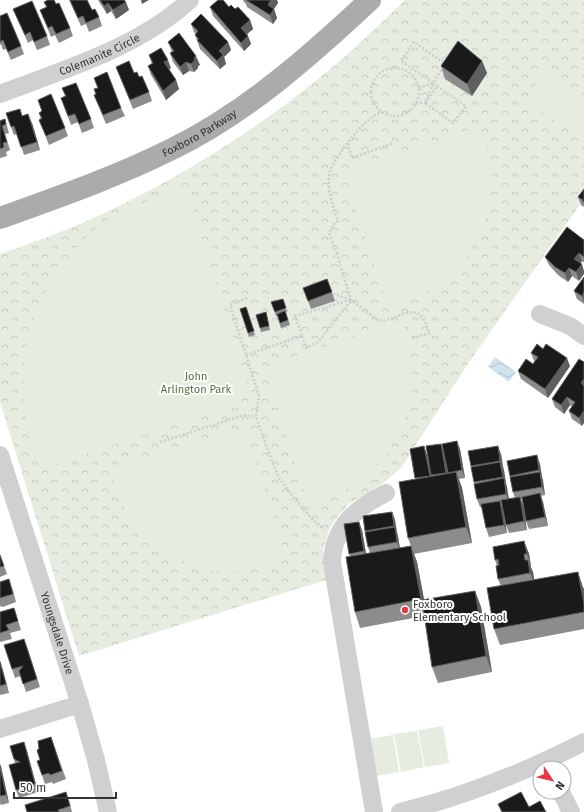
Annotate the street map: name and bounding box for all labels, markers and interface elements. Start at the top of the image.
street label: Colemanite Circle [57,31,142,78]
street label: Foxboro Parkway [160,107,240,160]
park label: John Arlington Park [161,370,232,396]
street label: Youngsdale Drive [37,590,76,676]
place label: Foxboro Elementary School [413,598,506,624]
marker: Foxboro Elementary School [400,605,410,615]
north arrow [532,760,572,800]
scale bar [14,774,116,800]
text: N [552,779,567,792]
text: 50 m [20,781,46,795]

